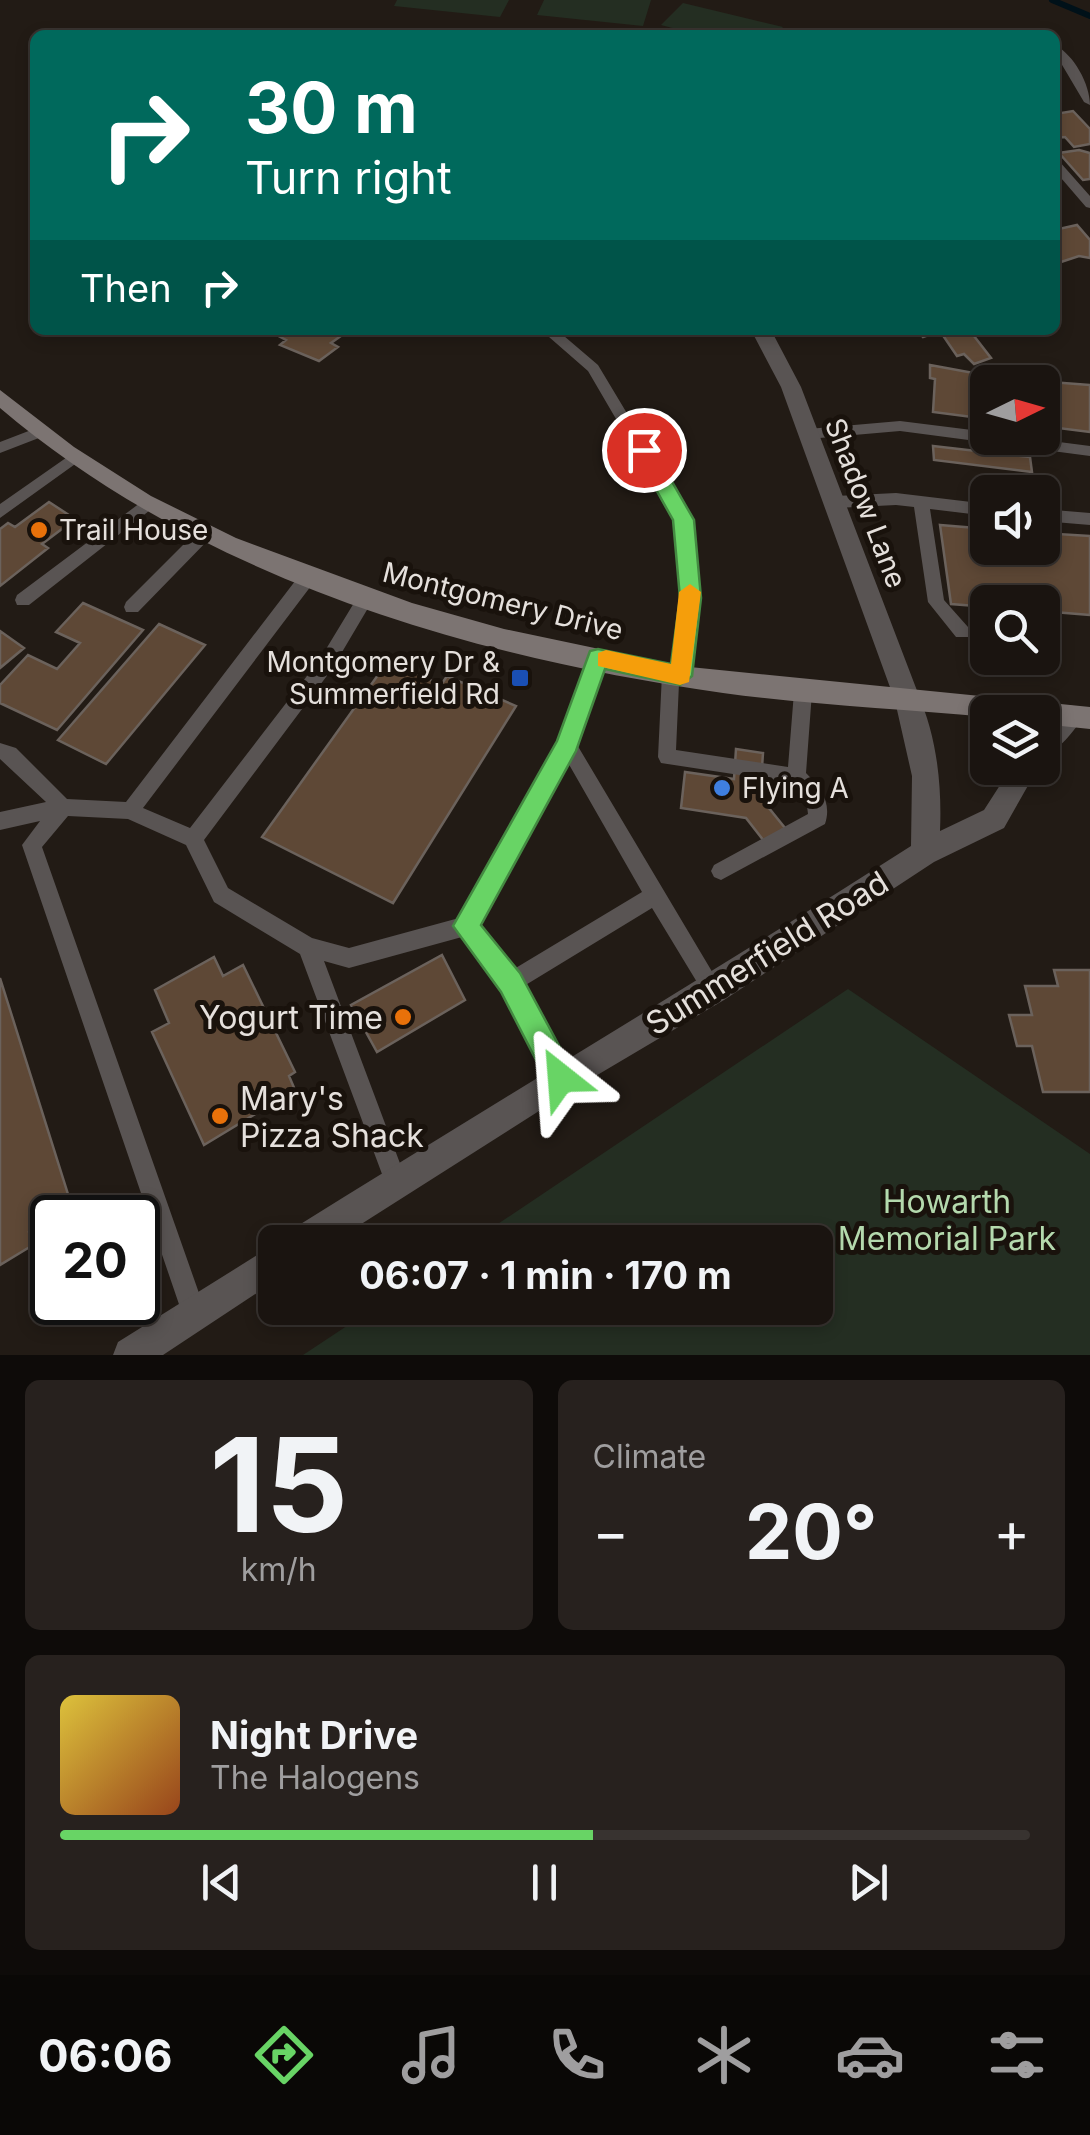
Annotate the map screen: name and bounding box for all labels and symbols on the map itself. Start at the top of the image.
north arrow [970,365,1060,455]
pin [602,408,687,493]
street label: Shadow Lane [818,413,914,593]
place label: Trail House [59,513,208,547]
marker: Trail House [28,519,50,541]
street label: Montgomery Drive [379,555,627,647]
place label: Montgomery Dr & Summerfield Rd [266,645,500,711]
marker: Montgomery Dr & Summerfield Rd [509,667,531,689]
place label: Flying A [742,771,849,805]
marker: Flying A [711,777,733,799]
street label: Summerfield Road [639,863,895,1043]
place label: Yogurt Time [199,998,383,1037]
marker: Yogurt Time [392,1006,414,1028]
position arrow [509,1026,613,1130]
place label: Mary's Pizza Shack [240,1079,424,1155]
marker: Mary's Pizza Shack [209,1105,231,1127]
park label: Howarth Memorial Park [838,1182,1057,1258]
speed limit sign: 20 [30,1195,160,1325]

